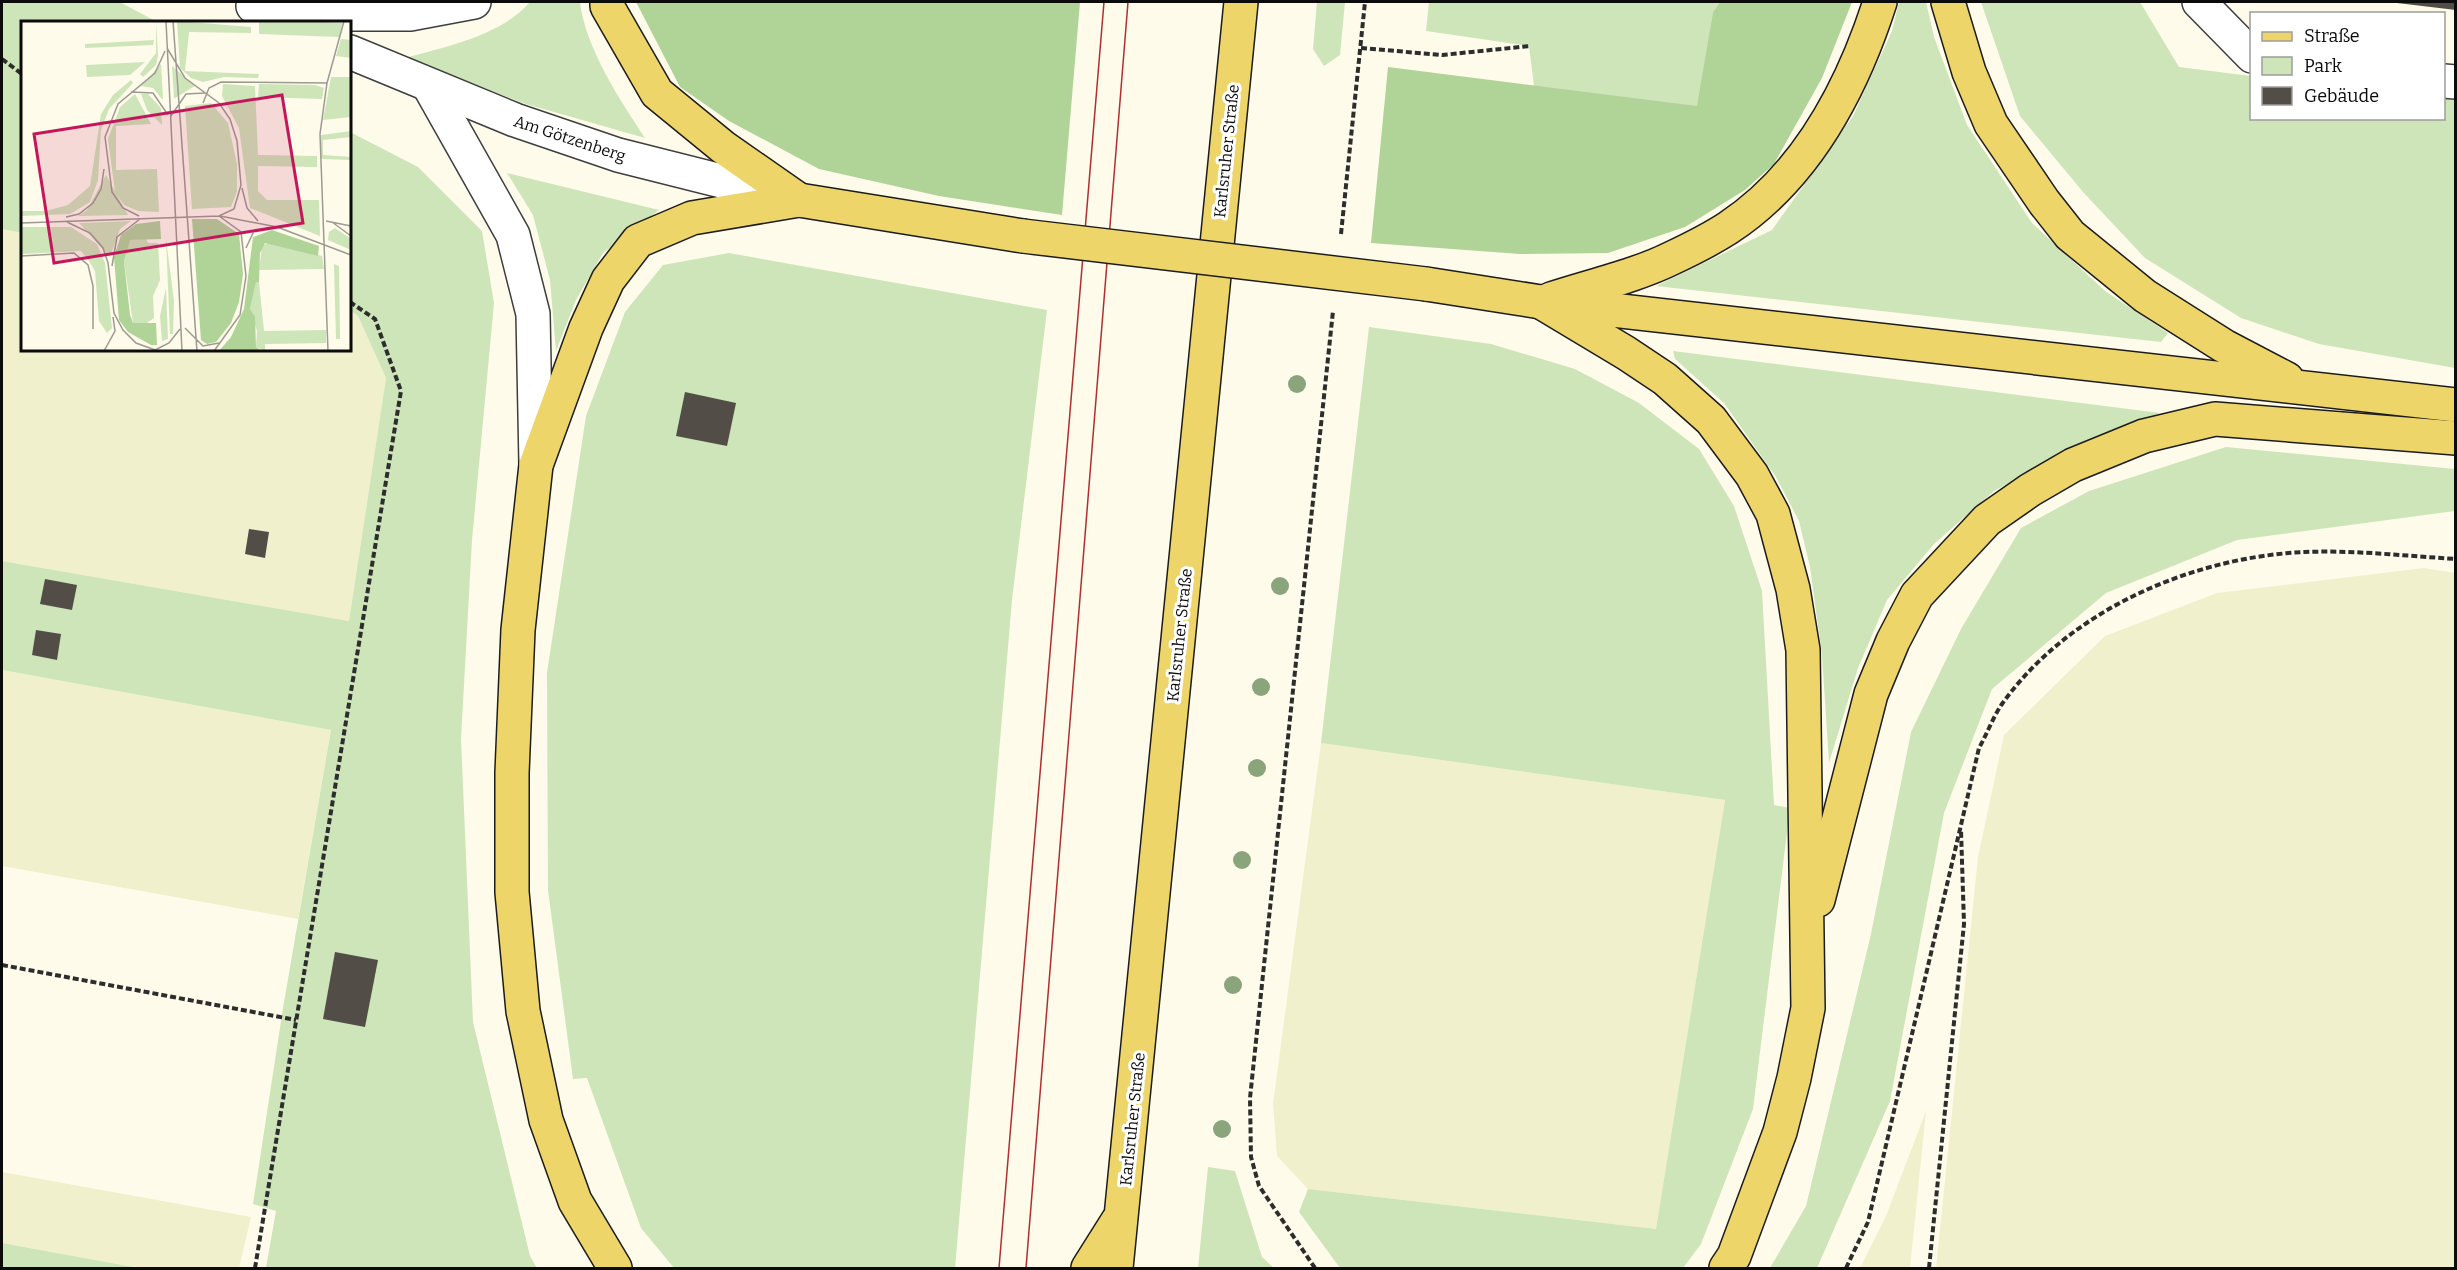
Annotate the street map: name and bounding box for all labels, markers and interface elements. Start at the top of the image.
legend [2250,12,2445,120]
inset map [21,21,351,351]
text: Straße [2304,25,2360,47]
text: Park [2304,55,2343,77]
street label: Karlsruher Straße [1210,84,1243,219]
text: Gebäude [2304,85,2379,107]
street label: Am Götzenberg [511,111,628,166]
street label: Karlsruher Straße [1163,568,1196,703]
street label: Karlsruher Straße [1116,1052,1149,1187]

